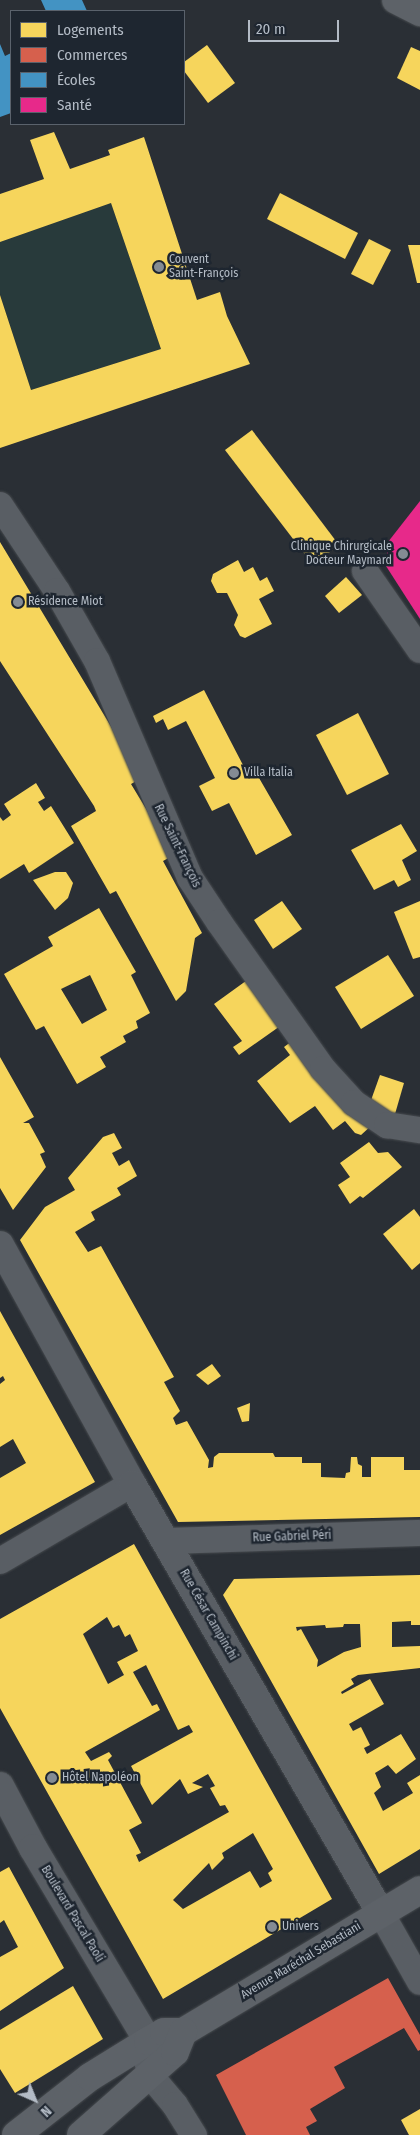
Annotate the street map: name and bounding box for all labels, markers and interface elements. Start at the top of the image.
legend [10,10,185,125]
scale bar [250,10,341,42]
text: 20 m [256,20,286,38]
text: Logements [57,21,124,39]
text: Commerces [57,46,127,64]
text: Écoles [57,71,95,89]
text: Santé [57,96,92,114]
place label: Couvent Saint-François [169,253,238,281]
marker: Couvent Saint-François [153,261,165,273]
place label: Clinique Chirurgicale Docteur Maymard [291,540,392,568]
marker: Clinique Chirurgicale Docteur Maymard [396,547,410,561]
place label: Résidence Miot [28,595,103,609]
marker: Résidence Miot [12,596,24,608]
place label: Villa Italia [244,766,293,780]
marker: Villa Italia [228,767,240,779]
street label: Rue Saint-François [151,802,203,890]
street label: Rue Gabriel Péri [252,1528,332,1546]
street label: Rue César Campinchi [176,1567,240,1663]
place label: Hôtel Napoléon [62,1771,139,1785]
marker: Hôtel Napoléon [46,1772,58,1784]
street label: Boulevard Pascal Paoli [38,1863,106,1965]
street label: Avenue Maréchal Sebastiani [238,1919,364,2003]
place label: Univers [282,1920,319,1934]
marker: Univers [266,1921,278,1933]
north arrow [10,2075,60,2125]
text: N [37,2102,55,2120]

